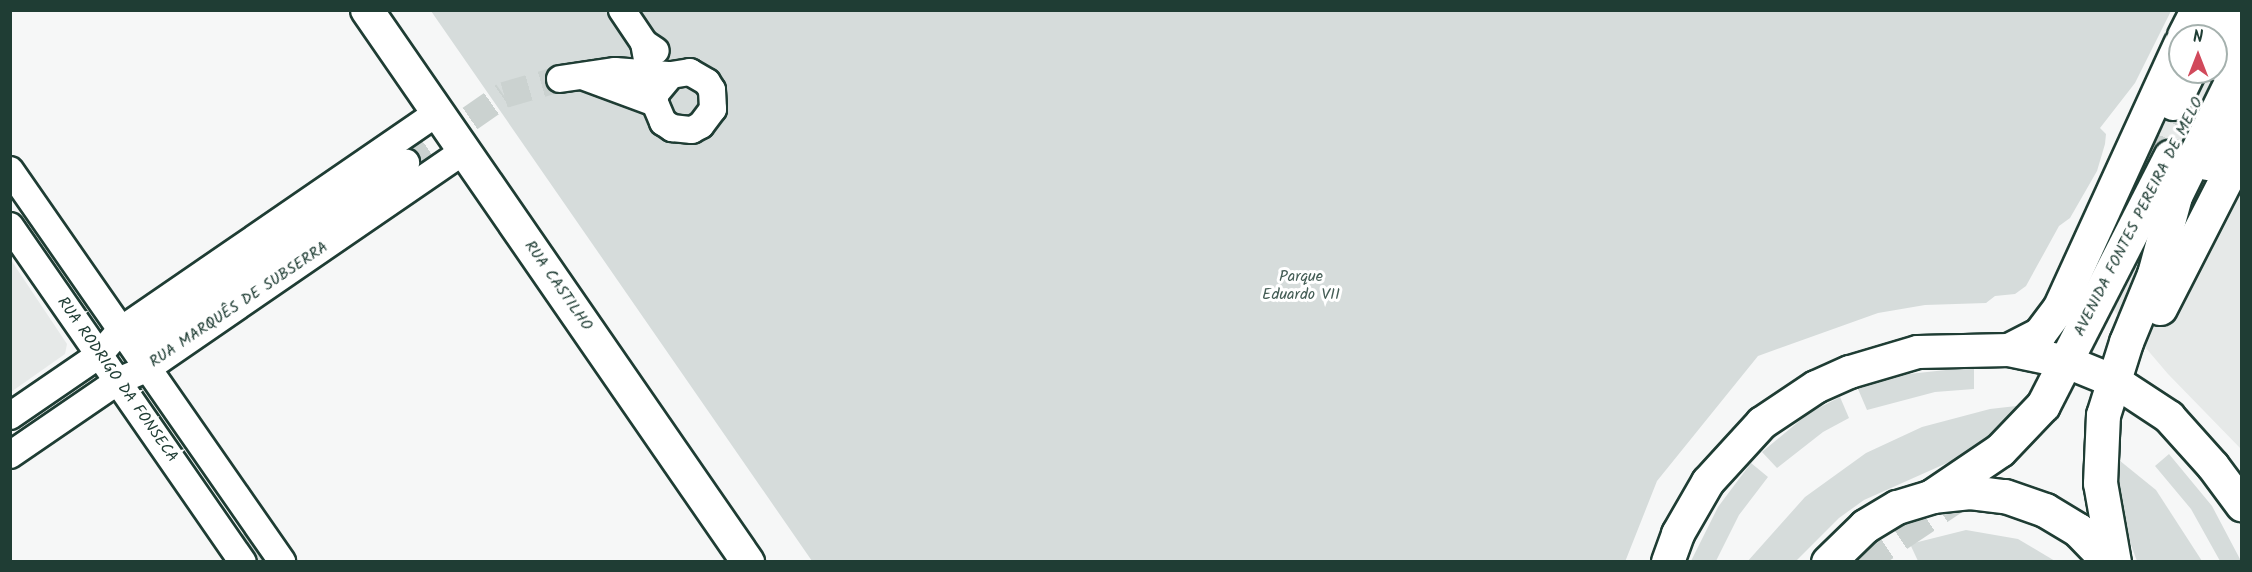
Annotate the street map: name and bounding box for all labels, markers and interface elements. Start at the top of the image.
north arrow [2168,24,2228,84]
text: N [2193,25,2203,50]
street label: AVENIDA FONTES PEREIRA DE MELO [2070,94,2208,340]
street label: RUA CASTILHO [520,237,596,335]
street label: RUA MARQUÊS DE SUBSERRA [146,238,332,372]
park label: Parque Eduardo VII [1262,267,1340,305]
street label: RUA RODRIGO DA FONSECA [53,294,181,466]

